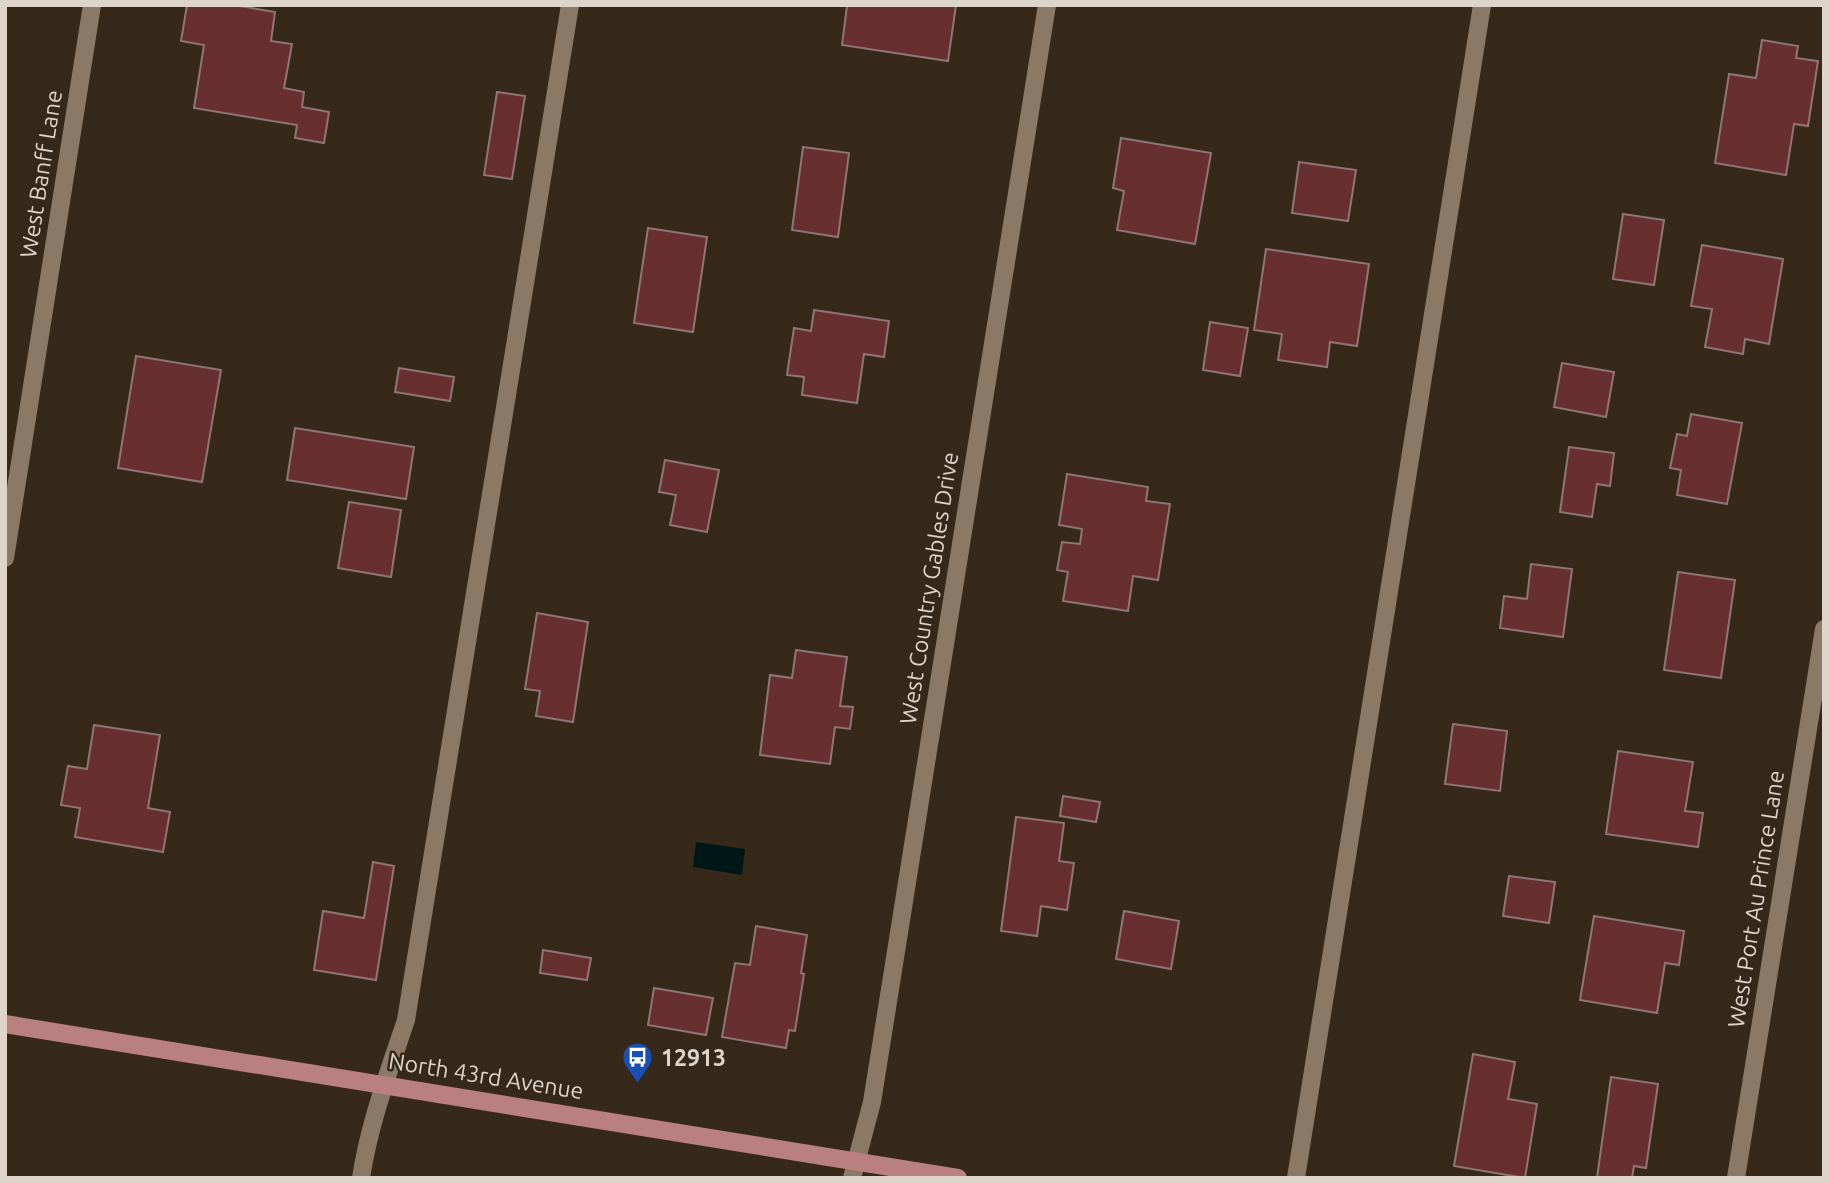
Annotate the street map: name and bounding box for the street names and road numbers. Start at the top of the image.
street label: West Banff Lane [15,88,66,260]
street label: West Country Gables Drive [895,450,962,726]
street label: West Port Au Prince Lane [1723,768,1788,1029]
street label: North 43rd Avenue [387,1048,585,1103]

